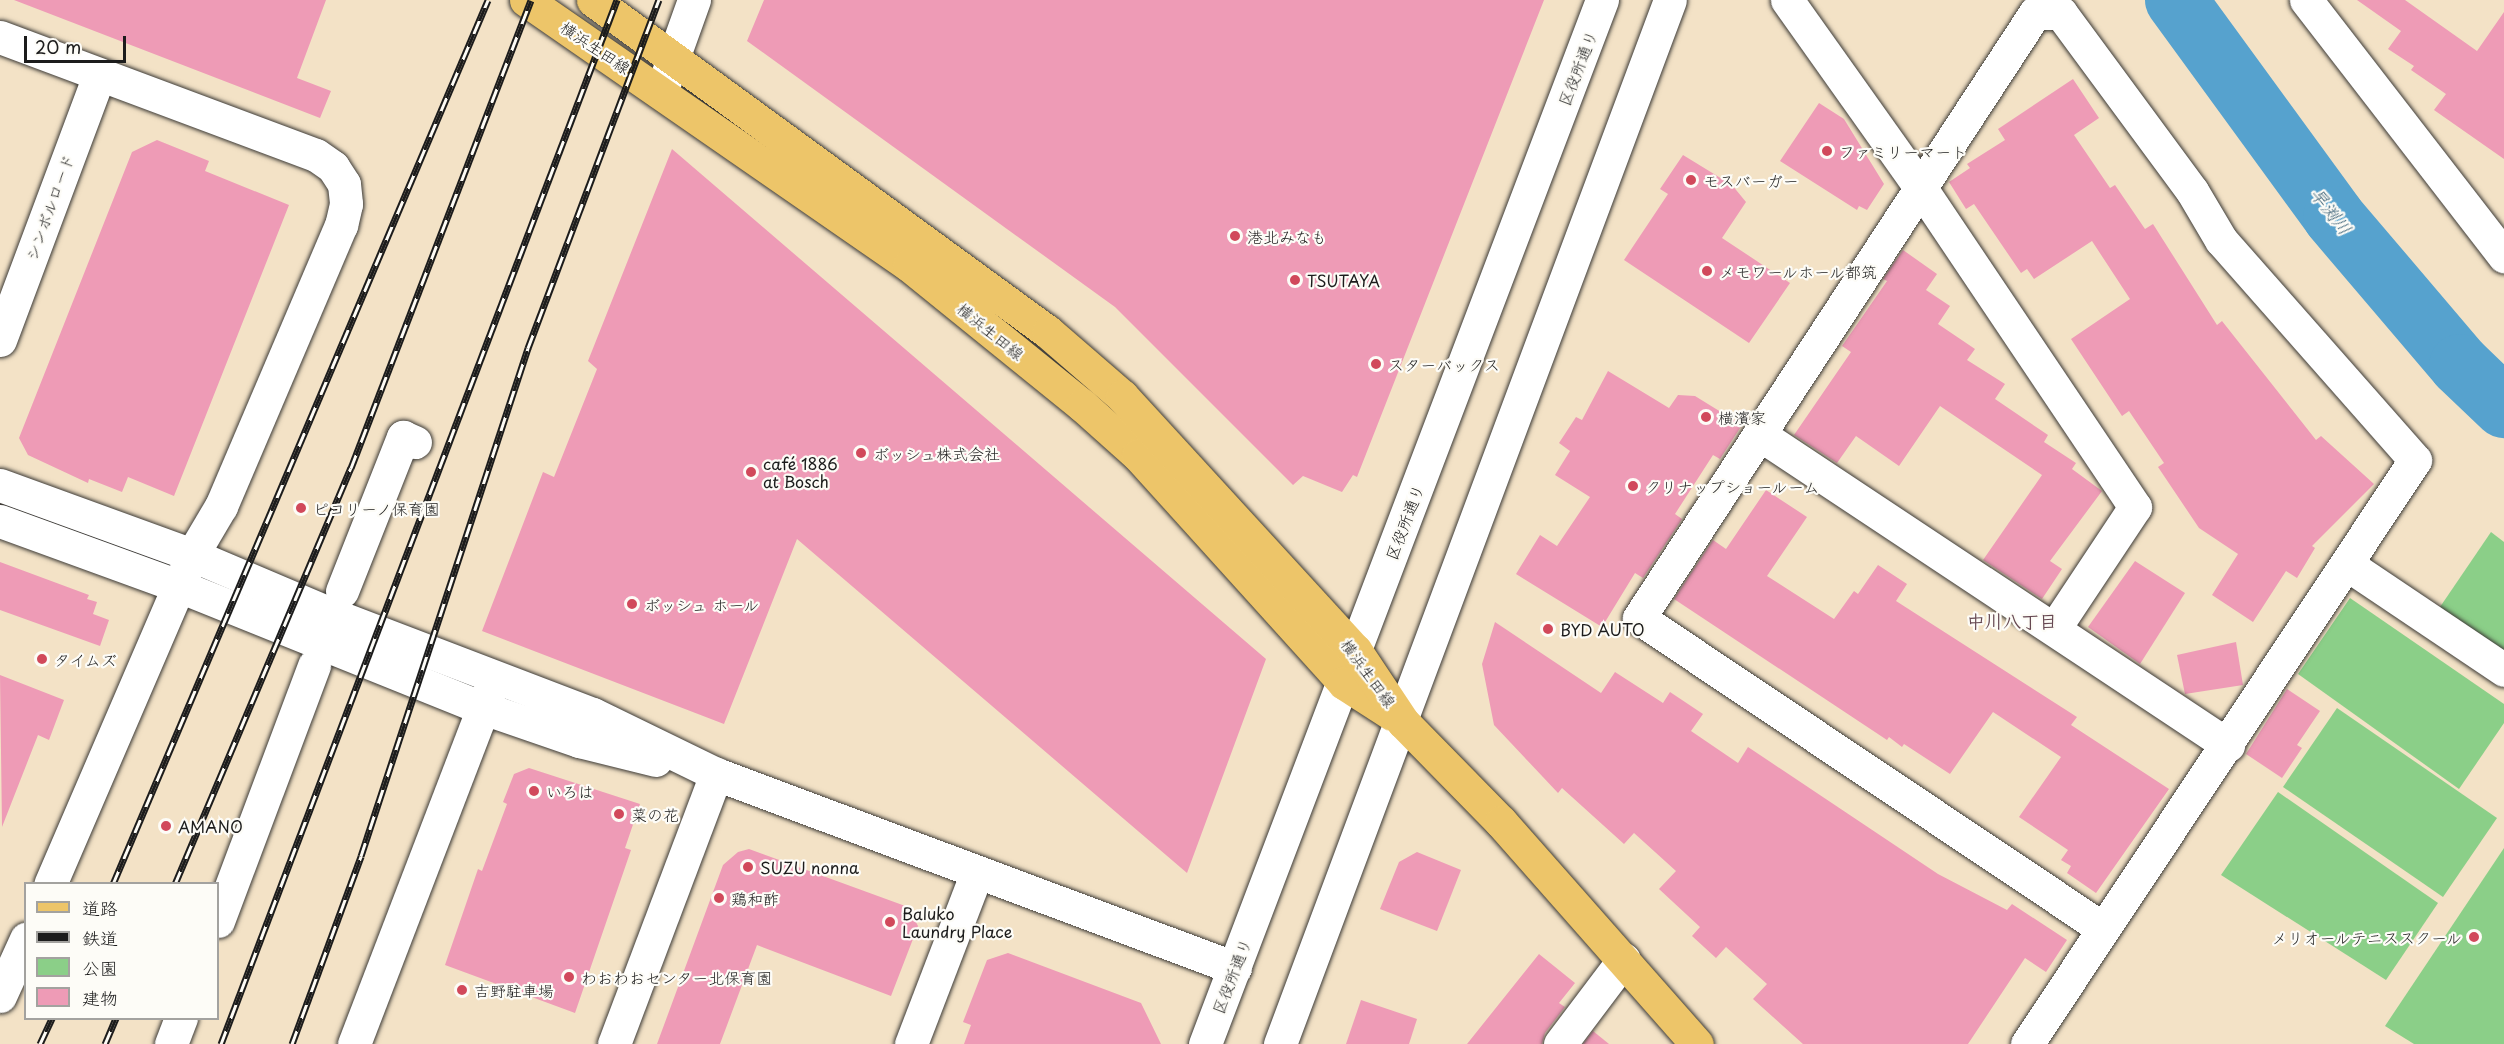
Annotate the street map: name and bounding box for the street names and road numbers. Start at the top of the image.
street label: 横浜生田線 [557,17,635,77]
street label: 区役所通り [1554,27,1600,109]
street label: シンボルロード [21,151,77,263]
street label: 横浜生田線 [954,298,1028,364]
street label: 区役所通り [1381,481,1427,563]
street label: 横浜生田線 [1338,635,1400,711]
street label: 区役所通り [1208,935,1254,1017]

